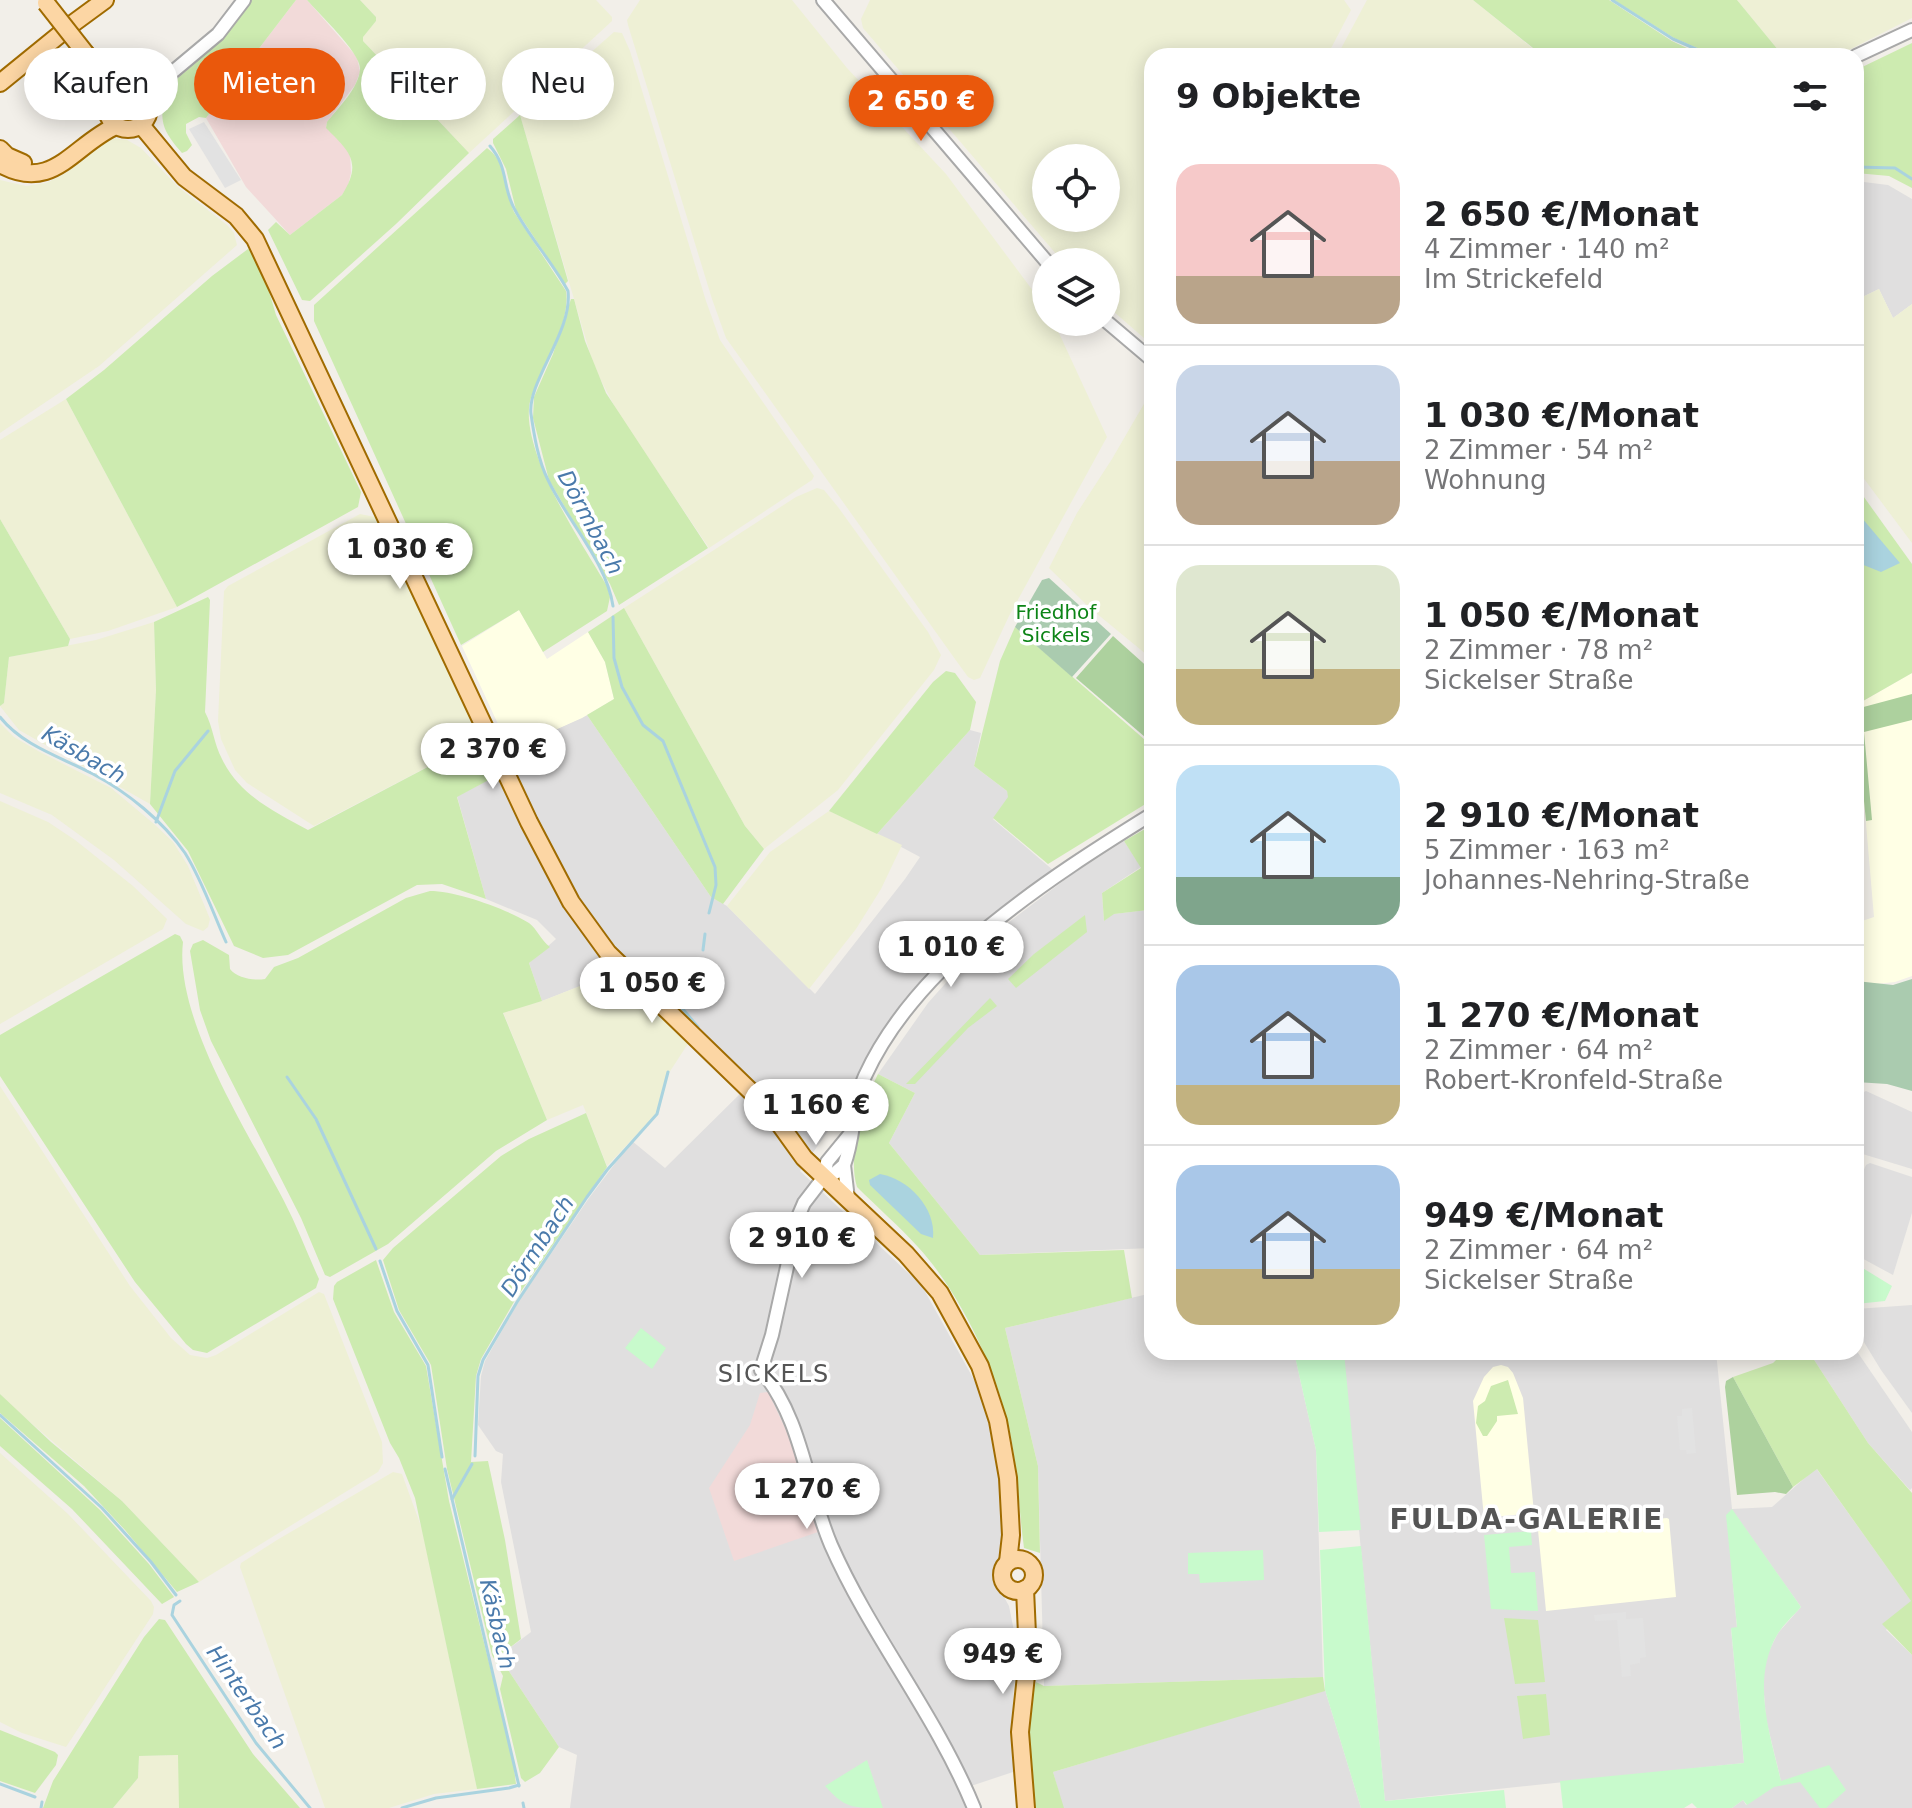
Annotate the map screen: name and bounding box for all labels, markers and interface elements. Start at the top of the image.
chip: Kaufen [24,48,178,120]
chip: Mieten [194,48,345,120]
chip: Filter [361,48,486,120]
chip: Neu [502,48,614,120]
icon: filters [1788,74,1832,118]
pin: 2 650 € [847,75,995,143]
text: 9 Objekte [1176,76,1361,116]
text: 2 650 € [867,86,975,116]
map controls [1032,144,1120,336]
button: locate [1032,144,1120,232]
text: 2 650 €/Monat [1424,194,1699,234]
icon: home [1240,196,1336,292]
text: 4 Zimmer · 140 m² [1424,234,1670,264]
button: layers [1032,248,1120,336]
text: Im Strickefeld [1424,264,1603,294]
text: 1 030 €/Monat [1424,395,1699,435]
icon: home [1240,397,1336,493]
text: 2 Zimmer · 54 m² [1424,435,1653,465]
text: Wohnung [1424,465,1547,495]
water label: Dörmbach [553,466,628,579]
pin: 1 030 € [326,523,474,591]
text: 1 030 € [346,534,454,564]
text: 1 050 €/Monat [1424,595,1699,635]
icon: home [1240,597,1336,693]
park label: Friedhof Sickels [1016,600,1097,647]
text: 2 Zimmer · 78 m² [1424,635,1653,665]
text: Sickelser Straße [1424,665,1634,695]
water label: Käsbach [38,721,130,788]
pin: 2 370 € [419,723,567,791]
text: 2 370 € [439,734,547,764]
text: 2 910 €/Monat [1424,795,1699,835]
icon: home [1240,797,1336,893]
text: 5 Zimmer · 163 m² [1424,835,1670,865]
text: Johannes-Nehring-Straße [1424,865,1750,895]
pin: 1 010 € [877,921,1025,989]
text: 1 010 € [897,932,1005,962]
pin: 1 050 € [578,957,726,1025]
text: 1 050 € [598,968,706,998]
text: 1 270 €/Monat [1424,995,1699,1035]
icon: home [1240,997,1336,1093]
text: 2 Zimmer · 64 m² [1424,1035,1653,1065]
text: Robert-Kronfeld-Straße [1424,1065,1723,1095]
pin: 1 160 € [742,1079,890,1147]
text: 1 160 € [762,1090,870,1120]
water label: Dörmbach [496,1192,579,1301]
text: 949 €/Monat [1424,1195,1663,1235]
icon: home [1240,1197,1336,1293]
pin: 2 910 € [728,1212,876,1280]
text: 2 910 € [748,1223,856,1253]
text: 2 Zimmer · 64 m² [1424,1235,1653,1265]
text: Sickelser Straße [1424,1265,1634,1295]
district label: SICKELS [718,1360,830,1388]
pin: 1 270 € [733,1463,881,1531]
text: 1 270 € [753,1474,861,1504]
district label: FULDA-GALERIE [1390,1503,1664,1536]
water label: Käsbach [475,1576,520,1672]
pin: 949 € [947,1628,1059,1696]
text: 949 € [962,1639,1044,1669]
water label: Hinterbach [202,1640,292,1754]

